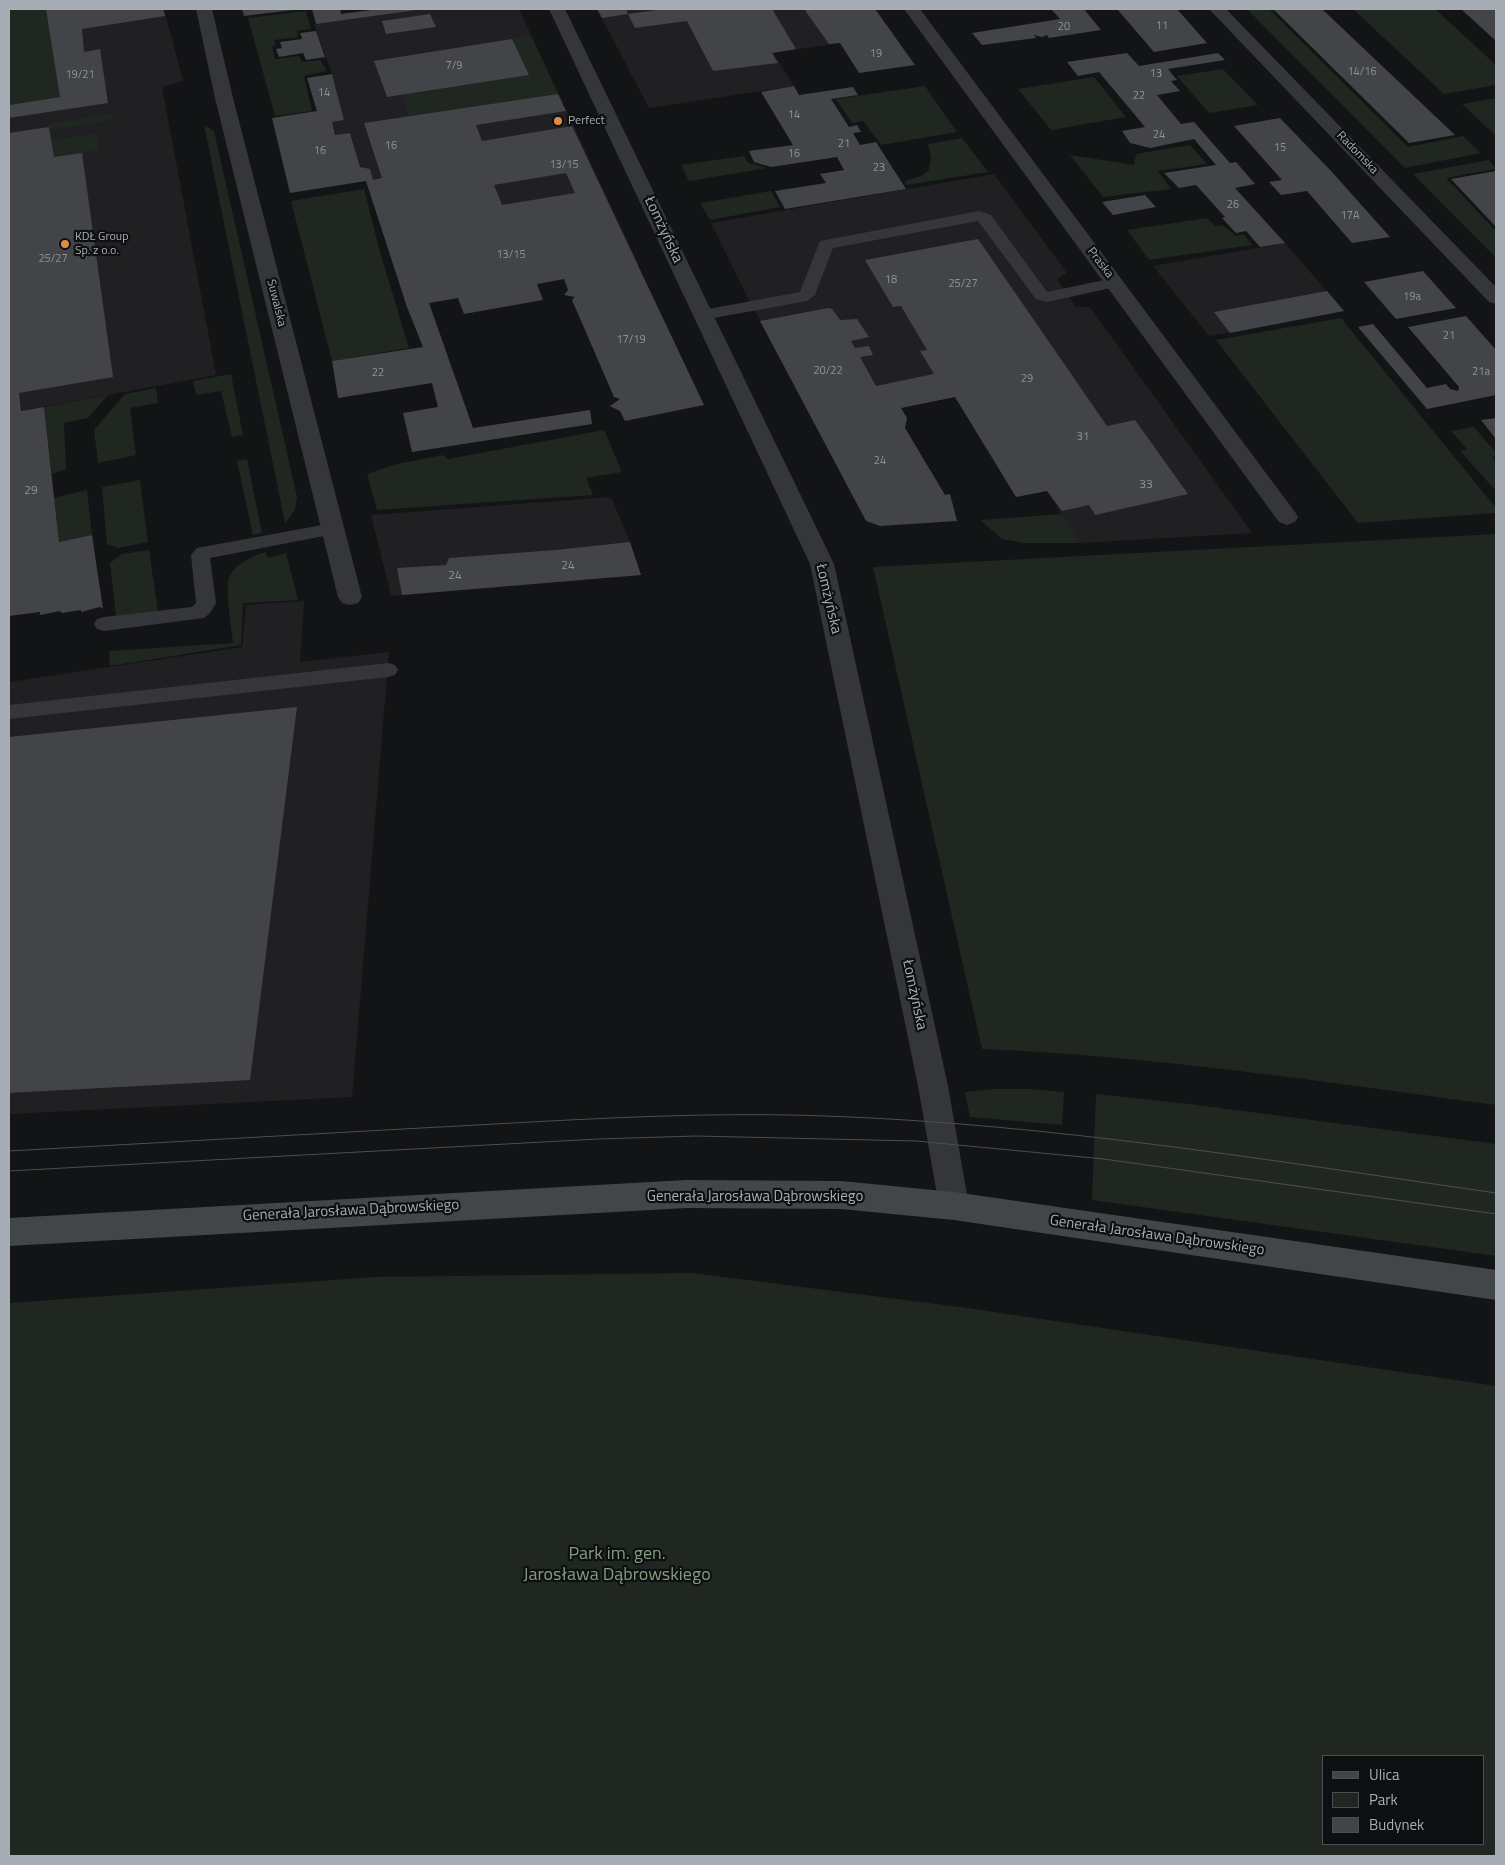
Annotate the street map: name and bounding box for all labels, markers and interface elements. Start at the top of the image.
house number: 11 [1156,19,1168,33]
house number: 20 [1058,20,1070,34]
house number: 19 [870,47,882,61]
house number: 7/9 [446,59,462,73]
house number: 14/16 [1347,65,1377,79]
house number: 13 [1150,67,1162,81]
house number: 19/21 [65,68,95,82]
house number: 14 [318,86,330,100]
house number: 22 [1133,89,1145,103]
house number: 14 [788,108,800,122]
place label: Perfect [568,114,605,128]
marker: Perfect [552,115,564,127]
house number: 24 [1153,128,1165,142]
street label: Radomska [1333,129,1381,177]
house number: 21 [838,137,850,151]
house number: 16 [385,139,397,153]
house number: 15 [1274,141,1286,155]
house number: 16 [314,144,326,158]
house number: 16 [788,147,800,161]
house number: 13/15 [549,158,579,172]
house number: 23 [873,161,885,175]
street label: Łomżyńska [640,194,686,266]
house number: 26 [1227,198,1239,212]
house number: 17A [1341,209,1359,223]
place label: KDŁ Group Sp. z o.o. [75,230,128,258]
marker: KDŁ Group Sp. z o.o. [59,238,71,250]
street label: Praska [1084,245,1116,281]
house number: 13/15 [496,248,526,262]
house number: 25/27 [38,252,68,266]
house number: 18 [885,273,897,287]
house number: 25/27 [948,277,978,291]
street label: Suwalska [263,278,289,328]
house number: 19a [1403,290,1421,304]
house number: 21 [1443,329,1455,343]
house number: 17/19 [616,333,646,347]
house number: 20/22 [813,364,843,378]
house number: 21a [1472,365,1490,379]
house number: 22 [372,366,384,380]
house number: 29 [1021,372,1033,386]
house number: 31 [1077,430,1089,444]
house number: 24 [874,454,886,468]
house number: 33 [1139,478,1153,492]
house number: 29 [24,484,38,498]
house number: 24 [561,559,575,573]
street label: Łomżyńska [811,562,845,636]
house number: 24 [448,569,462,583]
street label: Łomżyńska [898,958,930,1032]
street label: Generała Jarosława Dąbrowskiego [647,1188,863,1206]
street label: Generała Jarosława Dąbrowskiego [242,1196,460,1226]
street label: Generała Jarosława Dąbrowskiego [1048,1212,1266,1260]
park label: Park im. gen. Jarosława Dąbrowskiego [523,1544,711,1586]
legend [1322,1755,1485,1845]
text: Ulica [1369,1763,1399,1786]
text: Park [1369,1788,1398,1811]
text: Budynek [1369,1813,1424,1836]

